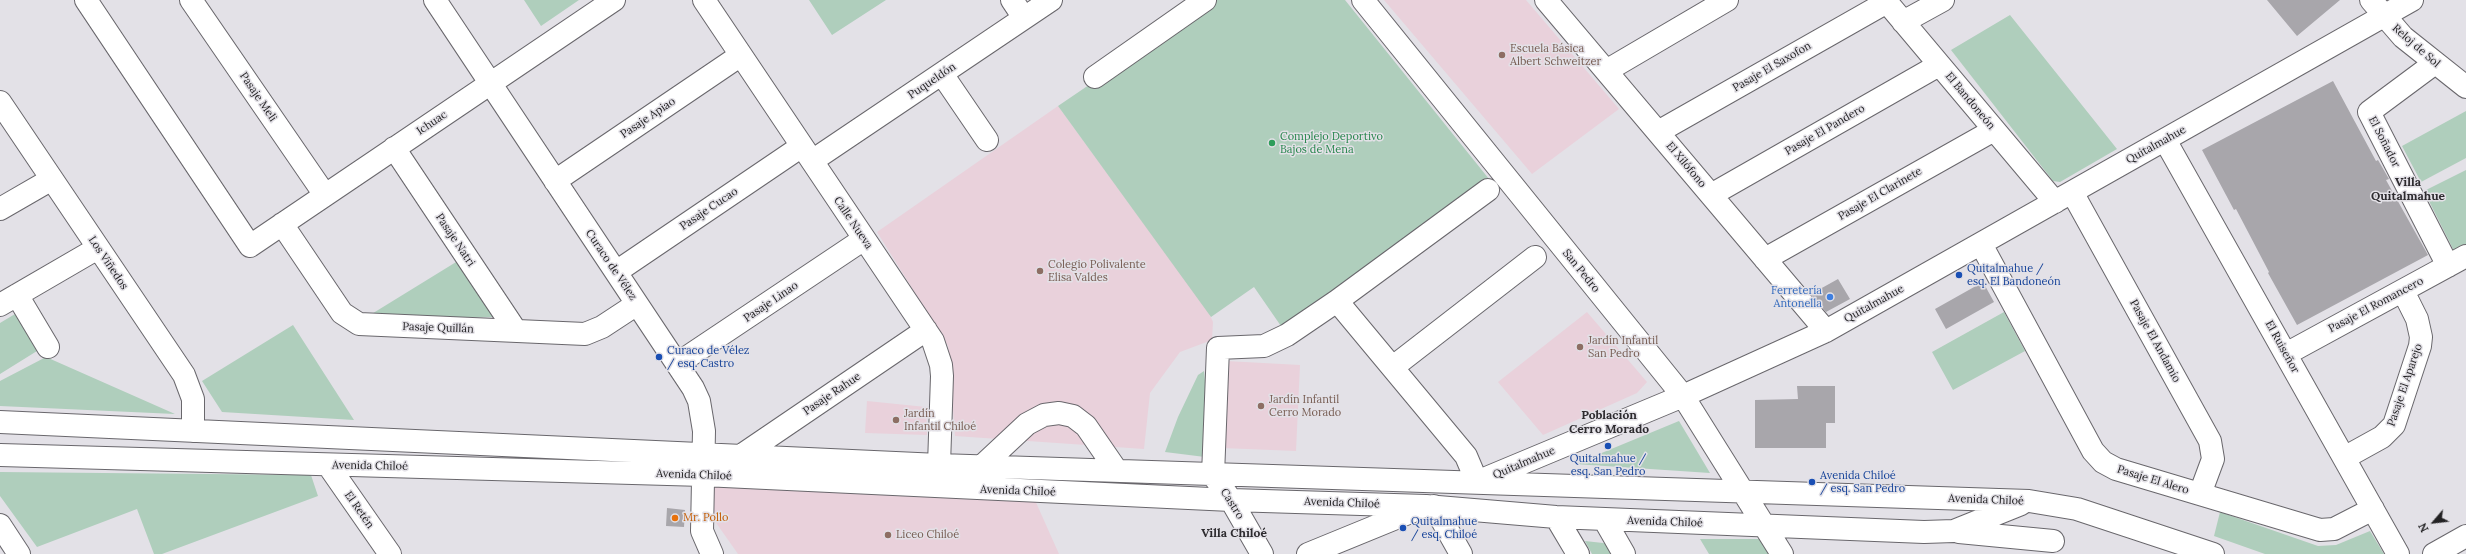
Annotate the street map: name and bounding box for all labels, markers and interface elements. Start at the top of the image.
street label: Reloj de Sol [2389,22,2443,70]
street label: Pasaje El Saxofon [1730,39,1814,95]
place label: Escuela Básica Albert Schweitzer [1510,42,1601,68]
marker: Escuela Básica Albert Schweitzer [1497,50,1507,60]
street label: Puqueldón [906,60,958,102]
street label: Pasaje Meli [237,70,279,124]
street label: El Bandoneón [1942,70,1998,132]
street label: Pasaje Apiao [618,95,678,141]
street label: Pasaje El Pandero [1783,102,1867,158]
street label: Ichuac [414,108,450,138]
street label: El Soñador [2366,114,2402,170]
street label: Quitalmahue [2124,123,2188,167]
place label: Complejo Deportivo Bajos de Mena [1280,130,1383,156]
marker: Complejo Deportivo Bajos de Mena [1267,138,1277,148]
street label: El Xilófono [1663,139,1709,191]
street label: Pasaje El Clarinete [1836,165,1924,223]
district label: Villa Quitalmahue [2371,176,2445,204]
street label: Pasaje Cucao [678,185,740,233]
street label: Calle Nueva [831,194,875,252]
street label: Pasaje Natri [433,211,477,269]
street label: Curaco de Vélez [582,227,640,303]
street label: Los Viñedos [85,234,131,292]
street label: San Pedro [1560,247,1602,295]
place label: Colegio Polivalente Elisa Valdes [1048,258,1146,284]
place label: Quitalmahue / esq. El Bandoneón [1967,262,2061,288]
marker: Colegio Polivalente Elisa Valdes [1035,266,1045,276]
marker: Quitalmahue / esq. El Bandoneón [1954,270,1964,280]
street label: Pasaje El Romancero [2326,274,2426,336]
street label: Pasaje Linao [741,279,801,325]
street label: Quitalmahue [1842,282,1906,326]
place label: Ferretería Antonella [1771,284,1822,310]
marker: Ferretería Antonella [1825,292,1835,302]
street label: Pasaje El Andamio [2127,297,2183,385]
street label: El Ruiseñor [2262,318,2302,376]
street label: Pasaje Quillán [402,320,474,336]
place label: Jardín Infantil San Pedro [1588,334,1658,360]
marker: Jardín Infantil San Pedro [1575,342,1585,352]
street label: Pasaje El Aparejo [2385,342,2425,428]
place label: Curaco de Vélez / esq. Castro [667,344,749,370]
marker: Curaco de Vélez / esq. Castro [654,352,664,362]
street label: Pasaje Rahue [801,370,863,418]
place label: Jardín Infantil Cerro Morado [1269,393,1341,419]
marker: Jardín Infantil Cerro Morado [1256,401,1266,411]
place label: Jardín Infantil Chiloé [904,407,976,433]
district label: Población Cerro Morado [1569,409,1649,437]
marker: Jardín Infantil Chiloé [891,415,901,425]
marker: Quitalmahue / esq. San Pedro [1603,441,1613,451]
street label: Quitalmahue [1491,444,1557,482]
place label: Quitalmahue / esq. San Pedro [1570,452,1646,478]
street label: Avenida Chiloé [332,459,408,473]
street label: Pasaje El Alero [2115,463,2191,497]
street label: Avenida Chiloé [656,467,732,483]
place label: Avenida Chiloé / esq. San Pedro [1820,469,1905,495]
marker: Avenida Chiloé / esq. San Pedro [1807,477,1817,487]
street label: Avenida Chiloé [980,483,1056,499]
street label: Castro [1217,486,1247,522]
street label: El Retén [341,489,377,531]
street label: Avenida Chiloé [1948,492,2024,508]
street label: Avenida Chiloé [1304,495,1380,511]
north arrow [2414,502,2454,542]
place label: Mr. Pollo [683,511,728,525]
marker: Mr. Pollo [670,513,680,523]
street label: Avenida Chiloé [1627,514,1703,530]
place label: Quitalmahue / esq. Chiloé [1411,515,1477,541]
text: N [2415,521,2432,535]
marker: Quitalmahue / esq. Chiloé [1398,523,1408,533]
district label: Villa Chiloé [1201,527,1267,541]
place label: Liceo Chiloé [896,528,959,542]
marker: Liceo Chiloé [883,530,893,540]

